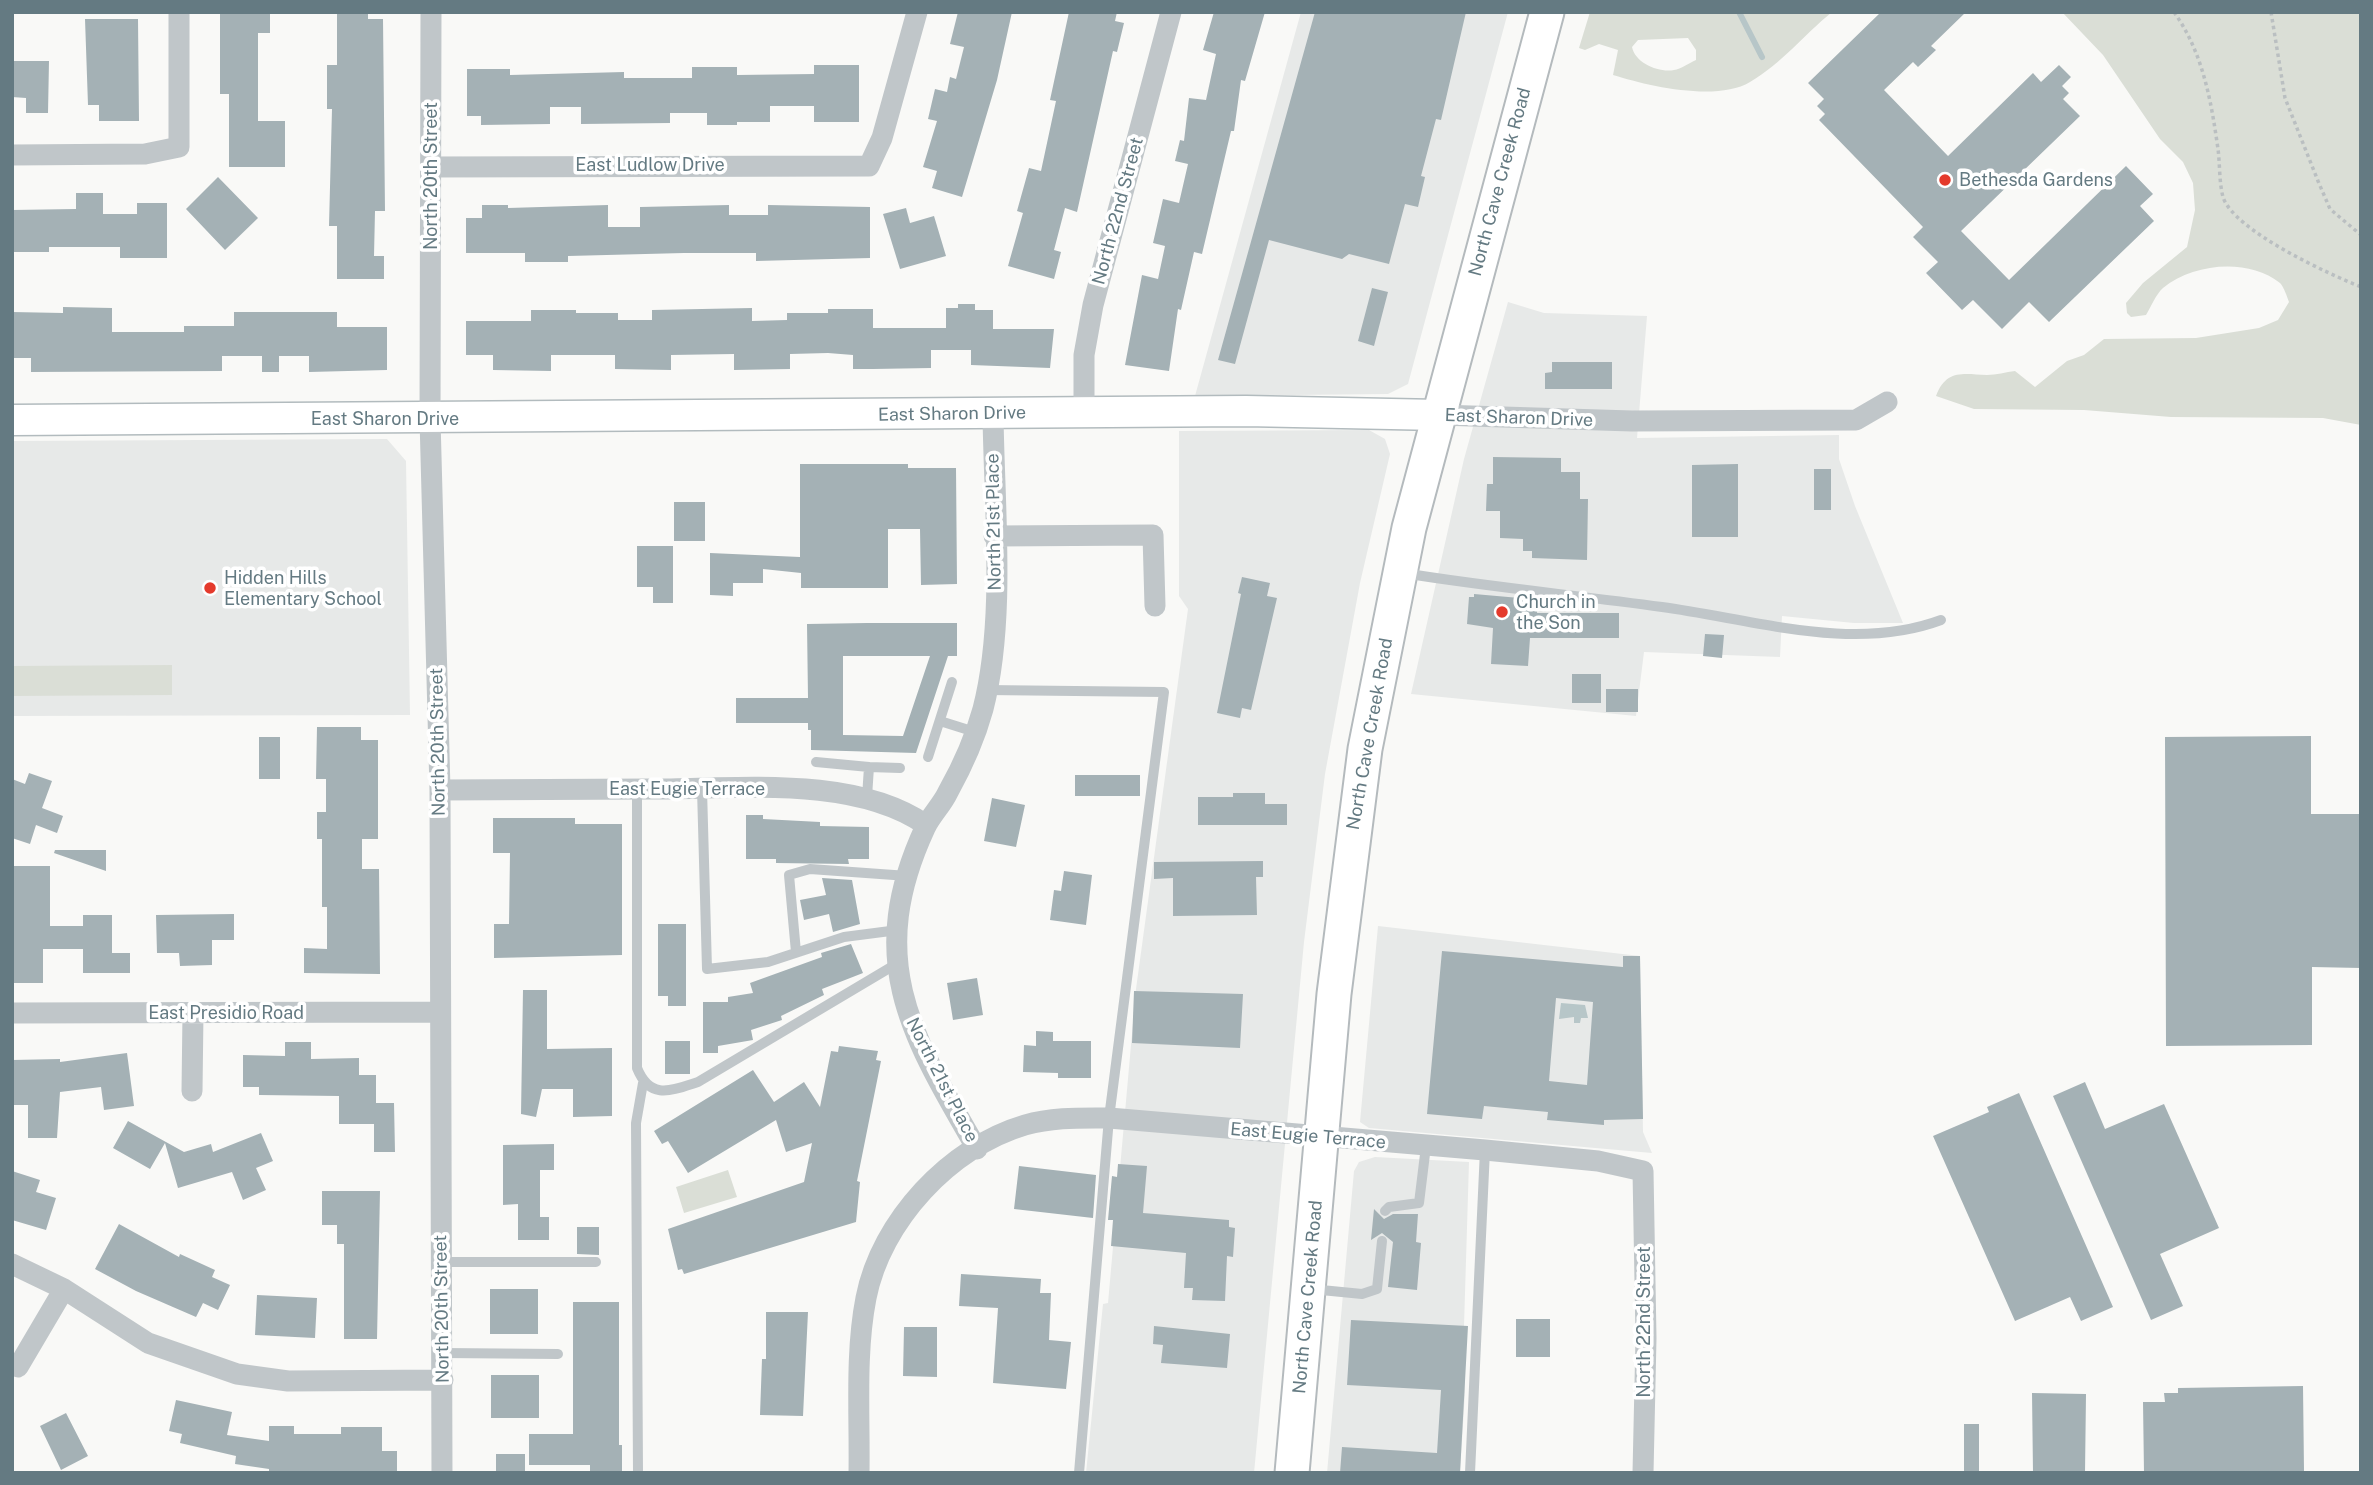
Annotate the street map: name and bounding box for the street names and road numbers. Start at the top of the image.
street label: North Cave Creek Road [1464,85,1536,279]
street label: North 20th Street [420,102,442,250]
street label: North 22nd Street [1088,135,1148,287]
street label: East Ludlow Drive [575,154,725,176]
street label: East Sharon Drive [878,402,1026,426]
street label: East Sharon Drive [1444,405,1594,431]
street label: East Sharon Drive [311,408,459,430]
street label: North 21st Place [982,453,1006,591]
street label: North Cave Creek Road [1342,636,1398,832]
street label: North 20th Street [426,668,450,816]
street label: East Eugie Terrace [609,778,765,800]
street label: East Presidio Road [148,1002,304,1024]
street label: North 21st Place [901,1014,983,1146]
street label: East Eugie Terrace [1229,1118,1387,1154]
street label: North Cave Creek Road [1289,1199,1327,1395]
street label: North 20th Street [430,1235,454,1383]
street label: North 22nd Street [1633,1246,1655,1398]

